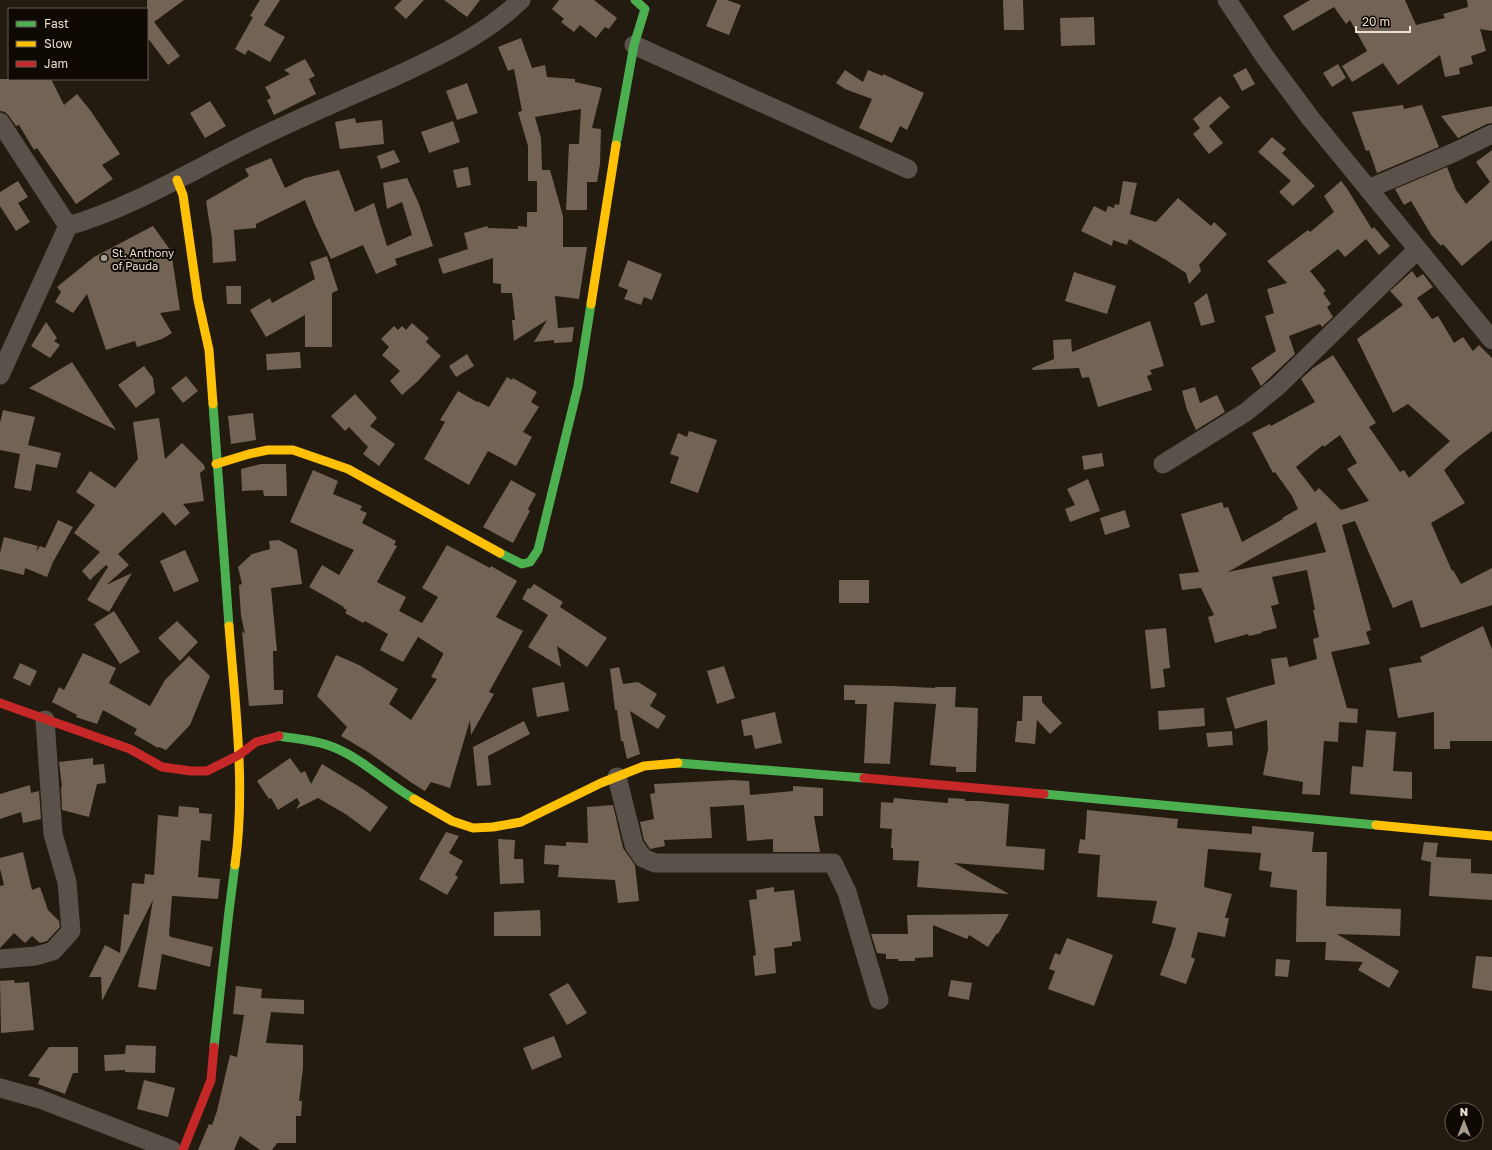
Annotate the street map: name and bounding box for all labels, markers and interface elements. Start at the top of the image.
legend [8,8,148,80]
scale bar [1356,8,1410,34]
text: 20 m [1362,14,1390,29]
text: Fast [44,16,69,31]
text: Slow [44,36,72,51]
text: Jam [44,56,68,71]
place label: St. Anthony of Pauda [112,246,174,272]
marker: St. Anthony of Pauda [99,253,109,263]
north arrow [1444,1102,1484,1142]
text: N [1460,1105,1468,1118]

